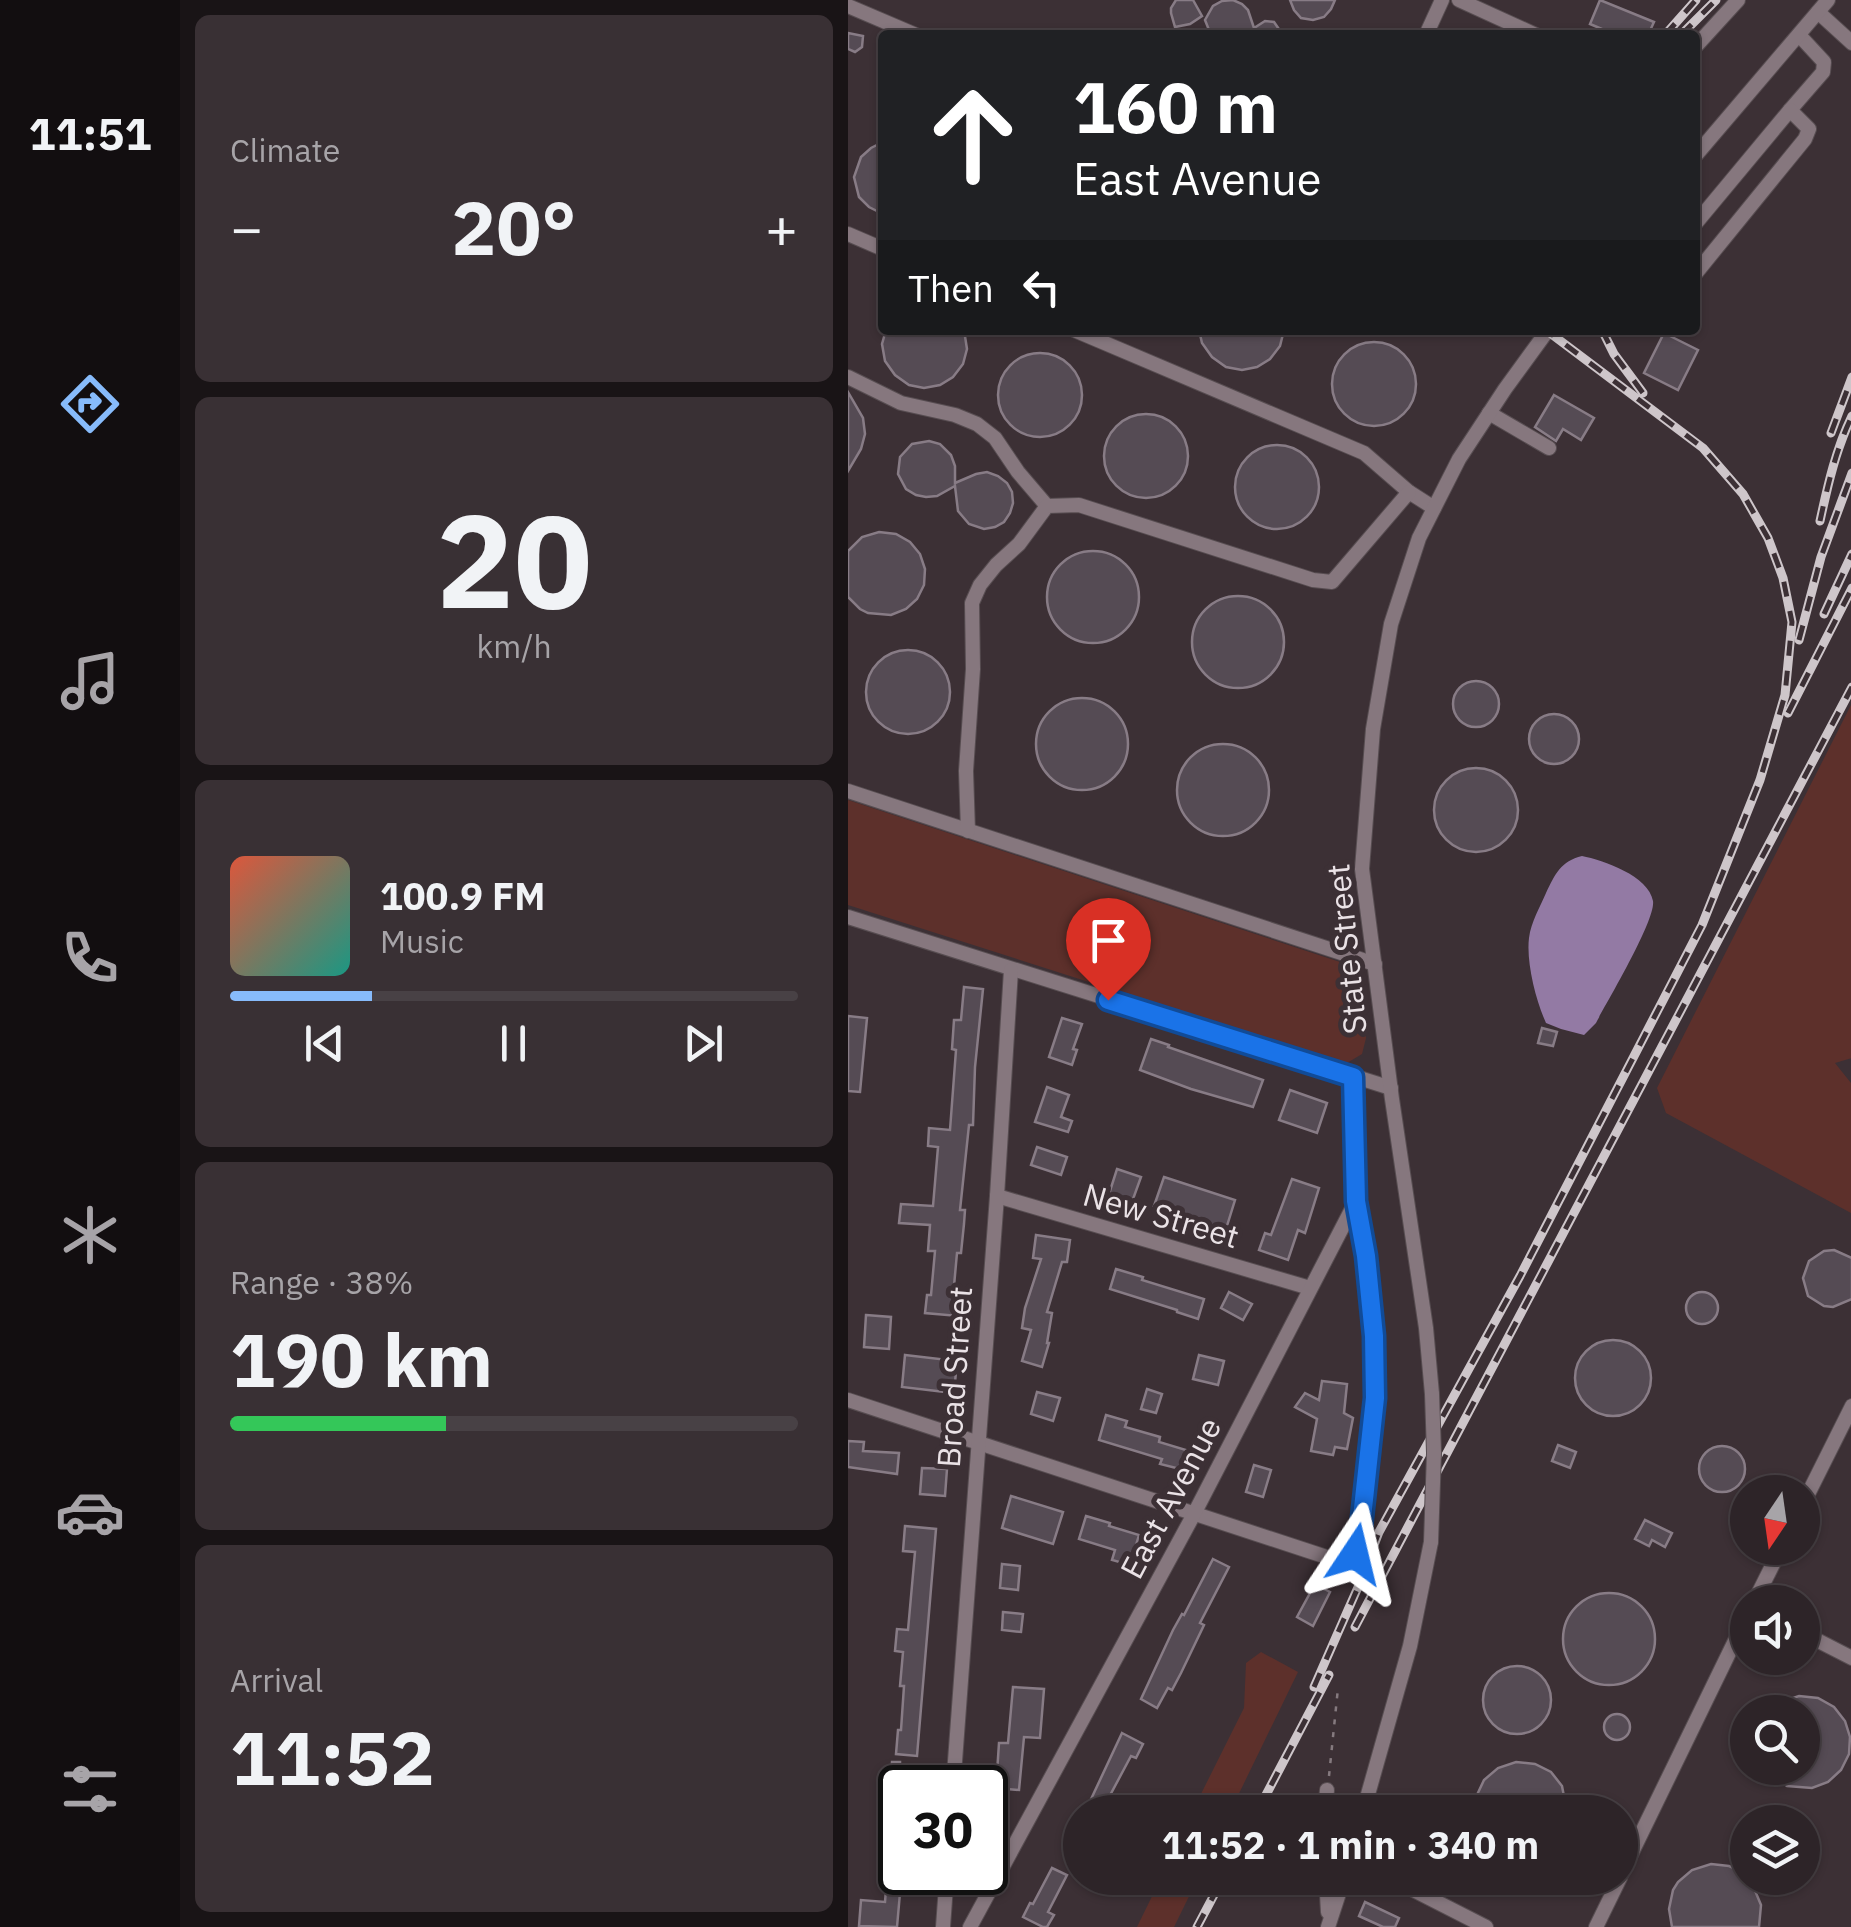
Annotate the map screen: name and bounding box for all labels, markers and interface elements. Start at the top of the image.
text: 160 m [1073,61,1278,152]
icon: ahead [908,70,1038,200]
text: 11:51 [29,104,151,162]
text: Climate [230,129,340,171]
text: East Avenue [1073,149,1322,207]
text: 20° [451,178,577,276]
text: − [230,192,263,263]
text: + [765,192,798,263]
icon: left [1014,260,1069,315]
text: Then [908,263,994,312]
icon: directions [55,369,125,439]
text: 20 [436,475,592,644]
text: km/h [476,625,552,667]
icon: music [55,646,125,716]
street label: State Street [1316,862,1376,1036]
text: 100.9 FM [380,871,545,920]
pin [1066,898,1151,1001]
icon: arrive [1081,913,1136,968]
text: Music [380,920,464,962]
icon: phone [55,923,125,993]
icon: previous [297,1016,352,1071]
icon: pause [486,1016,541,1071]
icon: next [676,1016,731,1071]
street label: New Street [1079,1173,1244,1257]
icon: climate [55,1200,125,1270]
text: Range · 38% [230,1261,413,1303]
street label: Broad Street [927,1285,981,1469]
text: 190 km [230,1310,493,1408]
street label: East Avenue [1110,1410,1230,1585]
north arrow [1730,1475,1820,1565]
map controls [1730,1475,1820,1895]
icon: car [55,1477,125,1547]
position arrow [1303,1502,1407,1606]
button: sound [1730,1585,1820,1675]
text: Arrival [230,1659,323,1701]
button: search [1730,1695,1820,1785]
text: 11:52 [230,1708,435,1806]
icon: filters [55,1754,125,1824]
speed limit sign: 30 [878,1765,1008,1895]
button: layers [1730,1805,1820,1895]
text: 11:52 · 1 min · 340 m [1162,1820,1539,1869]

